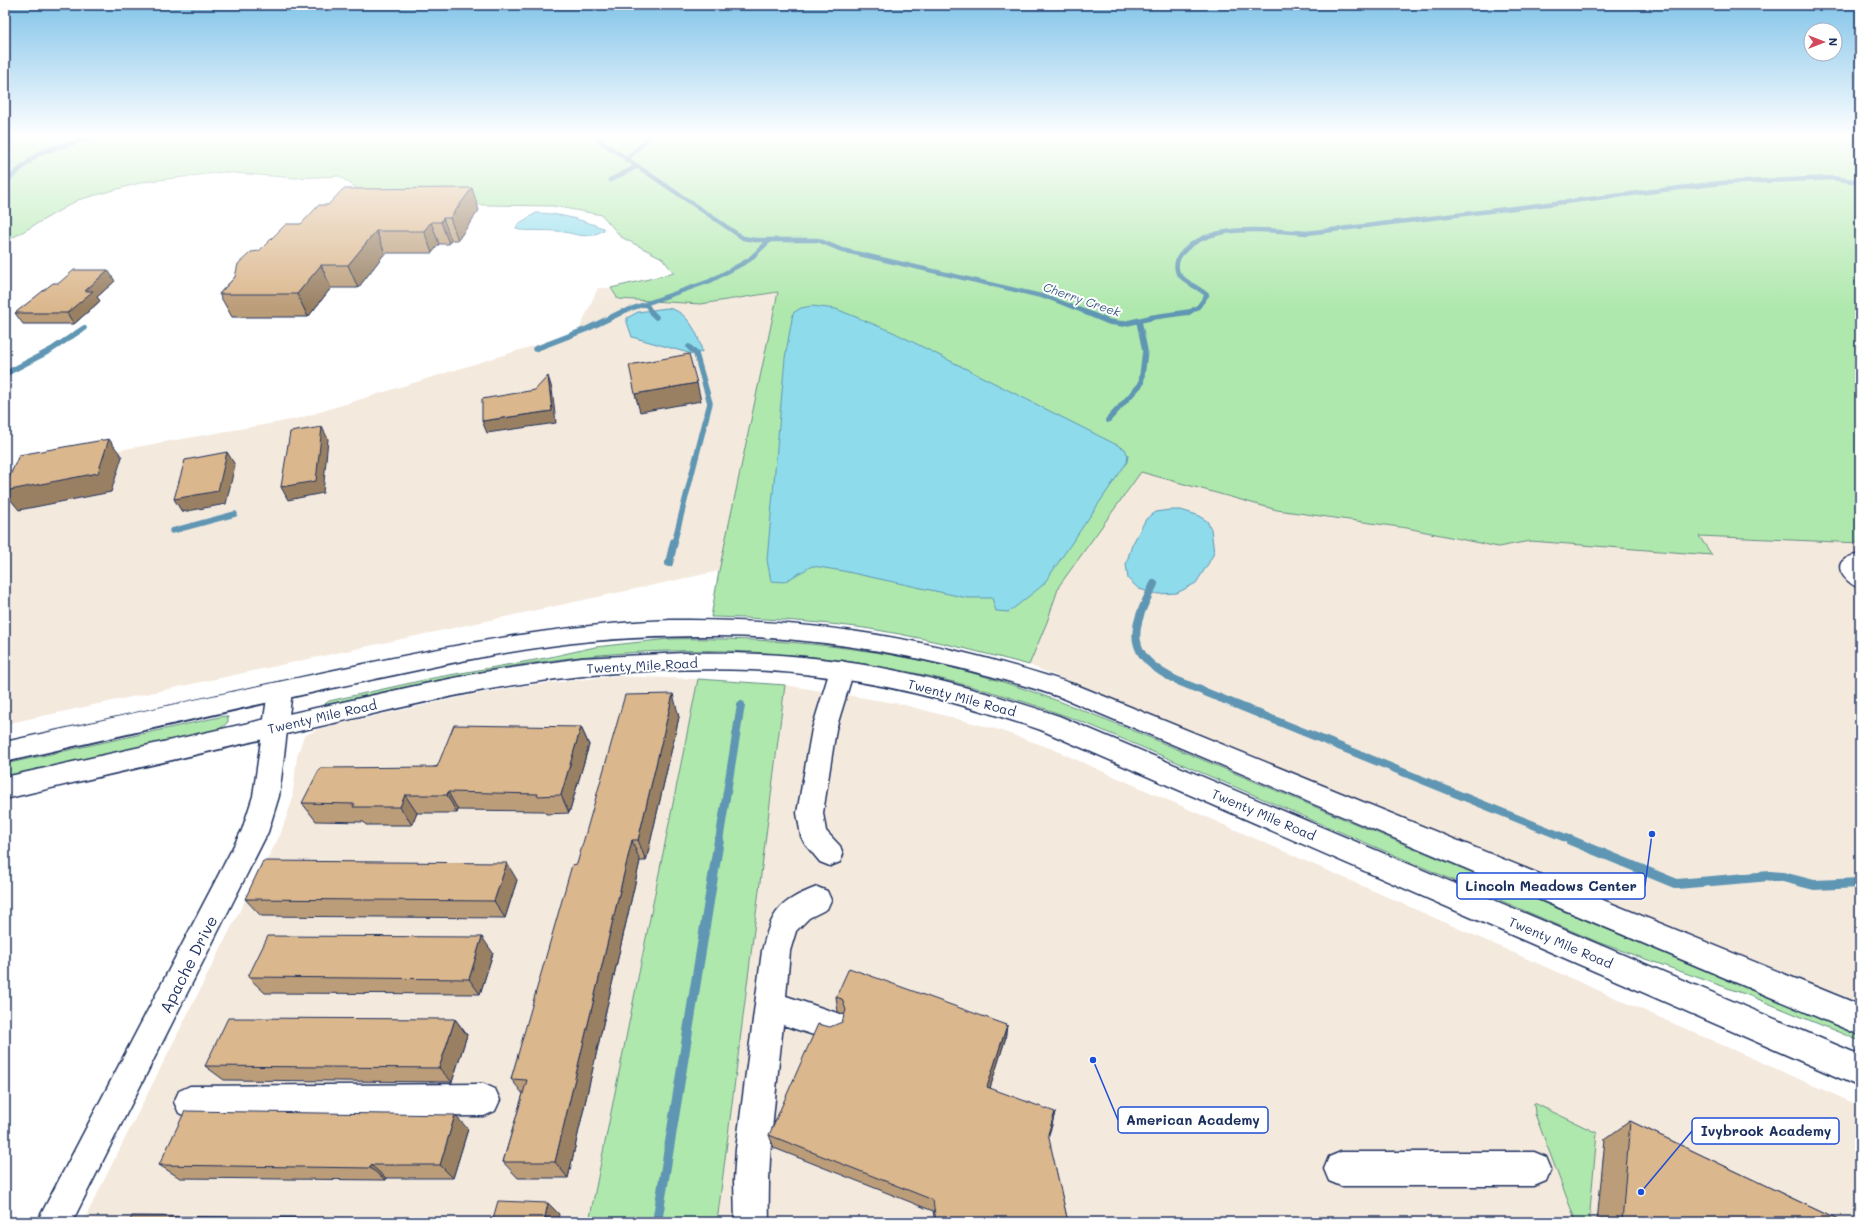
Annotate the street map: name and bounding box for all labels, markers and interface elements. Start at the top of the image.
north arrow [1803,22,1843,62]
text: N [1826,38,1841,46]
water label: Cherry Creek [1041,278,1123,320]
street label: Twenty Mile Road [586,654,698,676]
street label: Twenty Mile Road [906,674,1018,720]
street label: Twenty Mile Road [266,695,378,737]
street label: Twenty Mile Road [1209,784,1319,844]
callout: Lincoln Meadows Center [1457,873,1645,899]
text: Lincoln Meadows Center [1465,876,1637,895]
street label: Apache Drive [154,912,222,1016]
street label: Twenty Mile Road [1506,912,1616,972]
callout: American Academy [1118,1107,1268,1133]
text: American Academy [1126,1110,1260,1129]
callout: Ivybrook Academy [1692,1118,1839,1144]
text: Ivybrook Academy [1701,1121,1832,1140]

